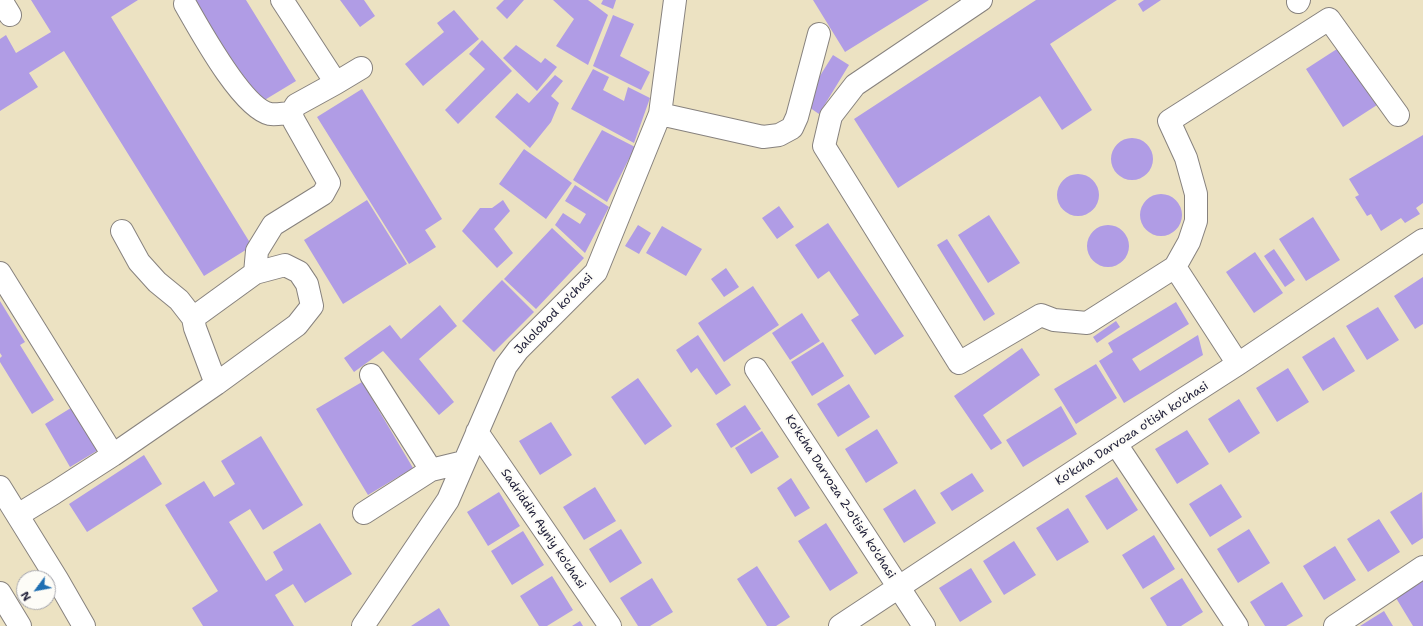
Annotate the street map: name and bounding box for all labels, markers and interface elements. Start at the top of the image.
street label: Jalolobod ko'chasi [512,271,596,357]
street label: Ko'kcha Darvoza o'tish ko'chasi [1053,379,1211,489]
street label: Ko'kcha Darvoza 2-o'tish ko'chasi [782,412,898,582]
street label: Sadriddin Ayniy ko'chasi [497,466,589,592]
north arrow [16,570,56,610]
text: N [18,588,35,604]

